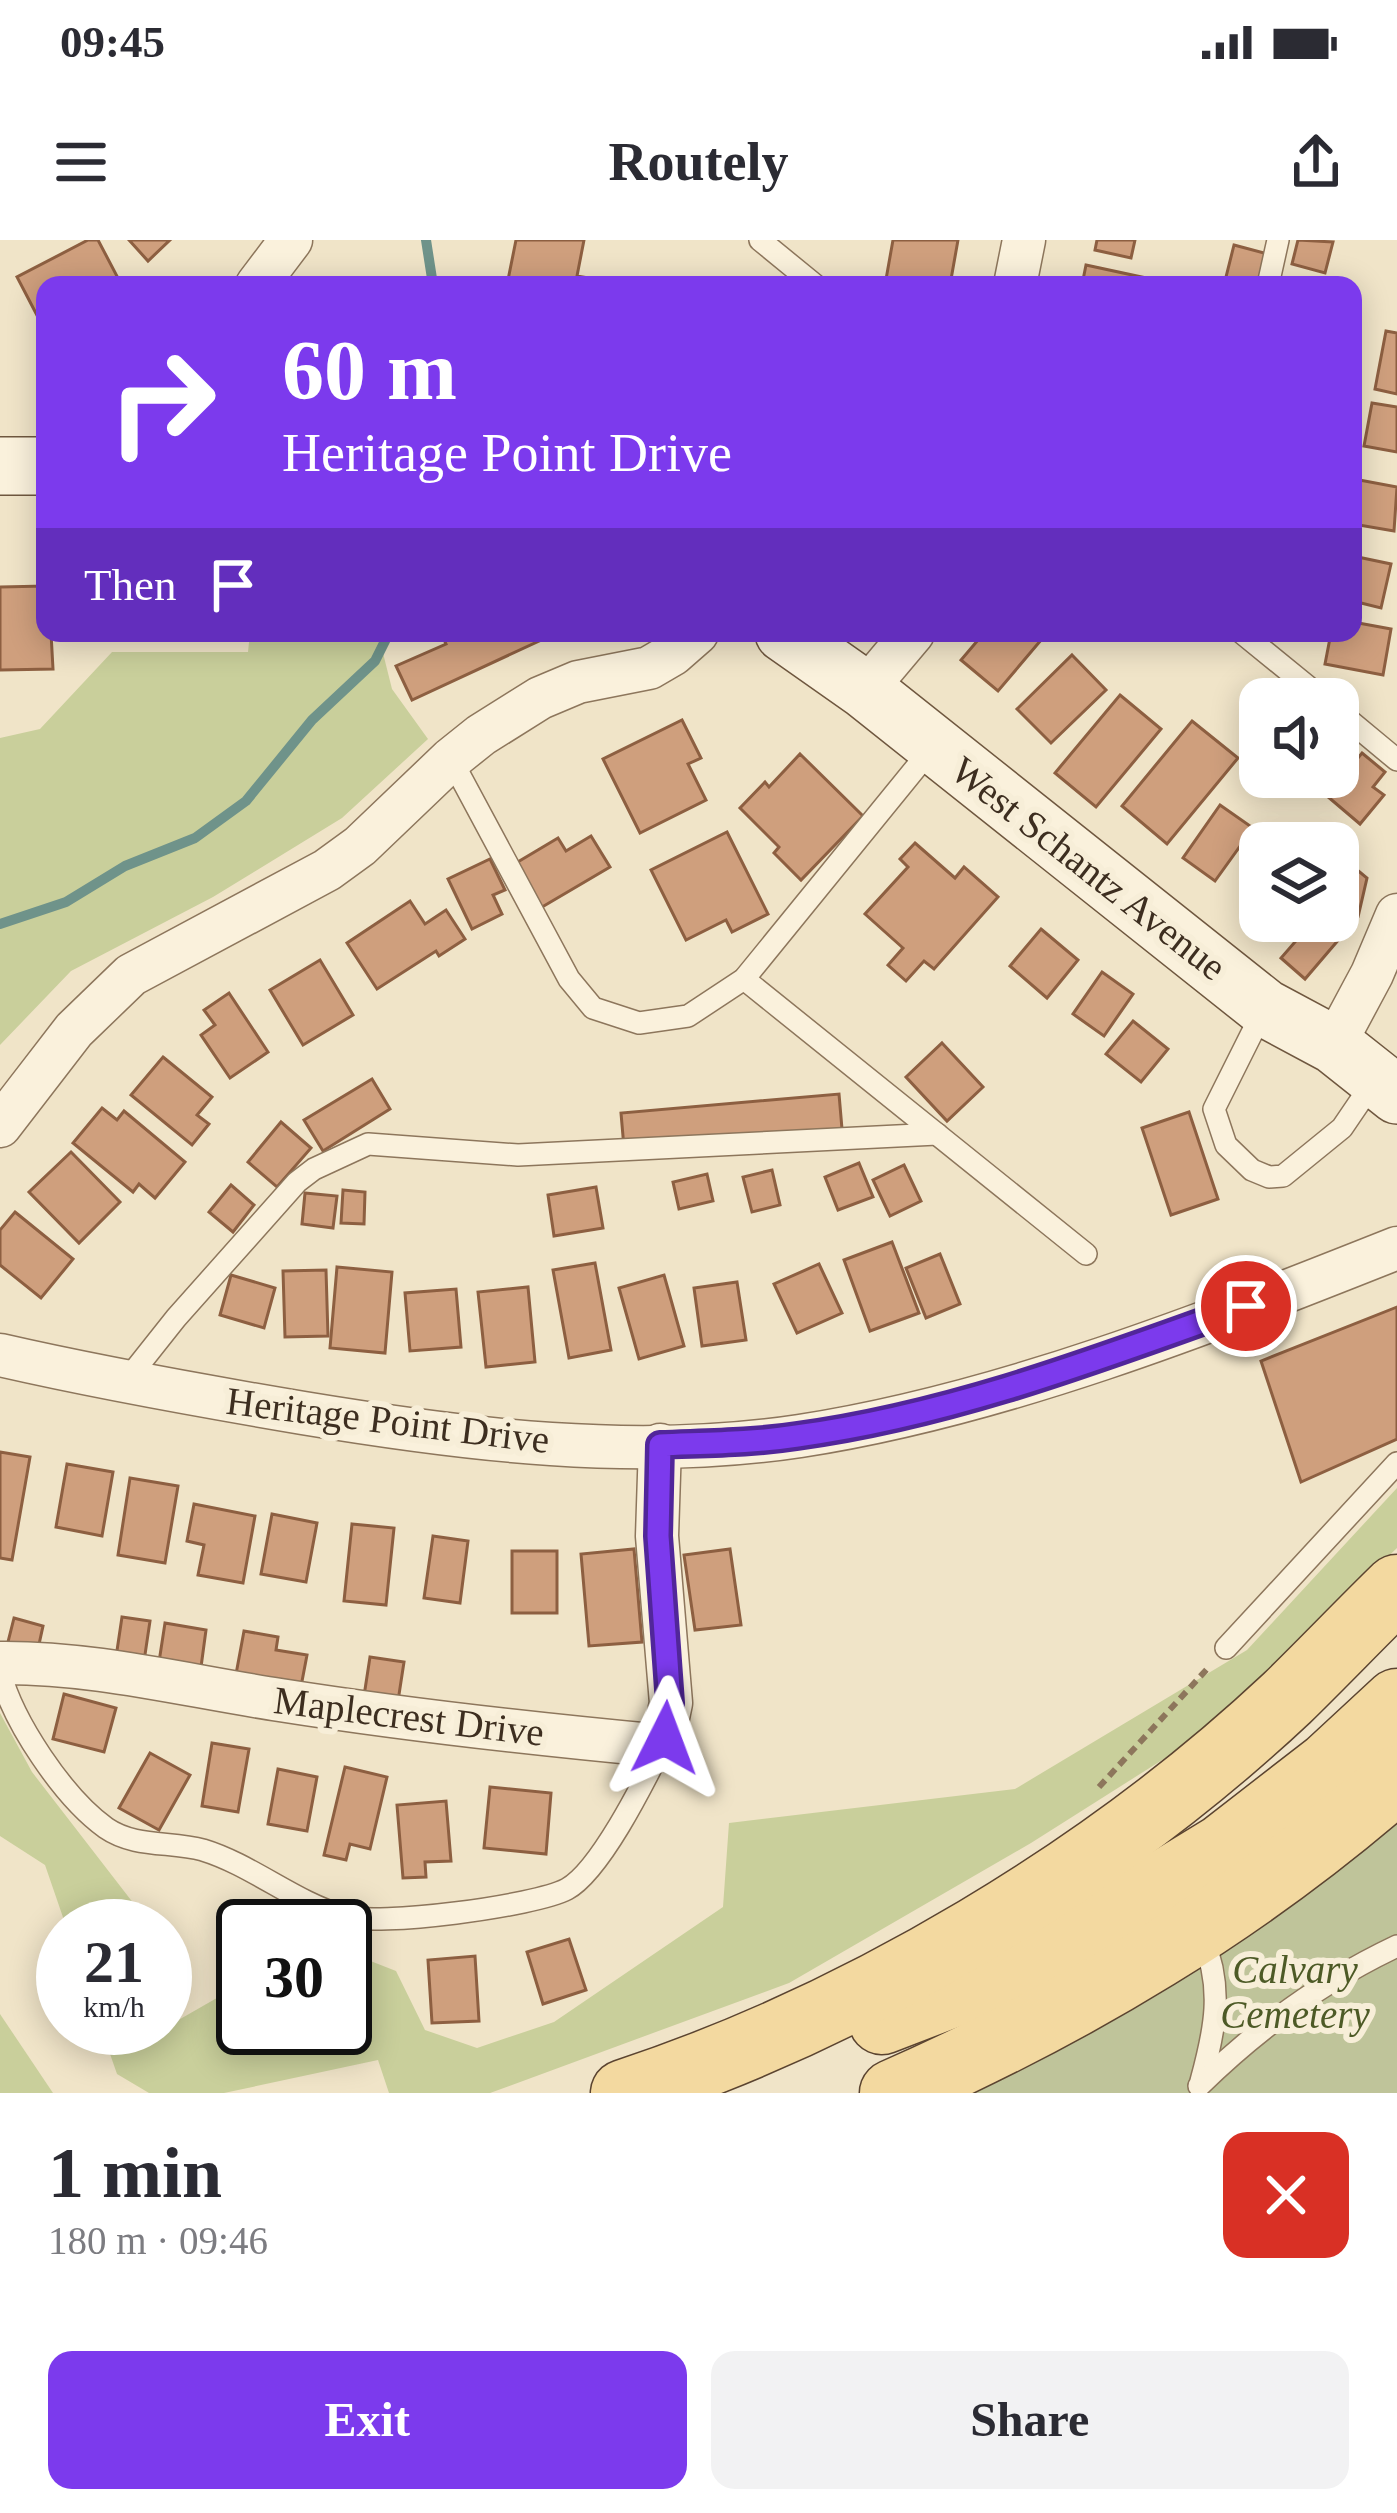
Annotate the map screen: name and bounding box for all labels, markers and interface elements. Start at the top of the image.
text: 09:45 [60,17,165,67]
icon: menu [48,129,114,195]
icon: share [1283,129,1349,195]
text: Routely [609,132,788,192]
icon: right [84,324,240,480]
text: 60 m [282,324,457,417]
text: Heritage Point Drive [282,423,732,483]
icon: arrive [200,552,266,618]
text: Then [84,560,176,610]
map controls [1239,678,1359,942]
button: sound [1239,678,1359,798]
street label: West Schantz Avenue [943,748,1235,988]
button: layers [1239,822,1359,942]
pin [1195,1255,1297,1357]
icon: arrive [1213,1273,1279,1339]
street label: Heritage Point Drive [224,1379,552,1462]
position arrow [602,1675,728,1801]
street label: Maplecrest Drive [271,1678,547,1755]
speed limit sign: 30 [216,1899,372,2055]
text: 21 [84,1929,144,1995]
park label: Calvary Cemetery [1220,1948,1370,2037]
text: km/h [83,1990,145,2023]
button: close [1223,2132,1349,2258]
text: 1 min [48,2133,222,2213]
text: 180 m · 09:46 [48,2219,268,2262]
button: Exit [48,2351,687,2489]
button: Share [711,2351,1349,2489]

